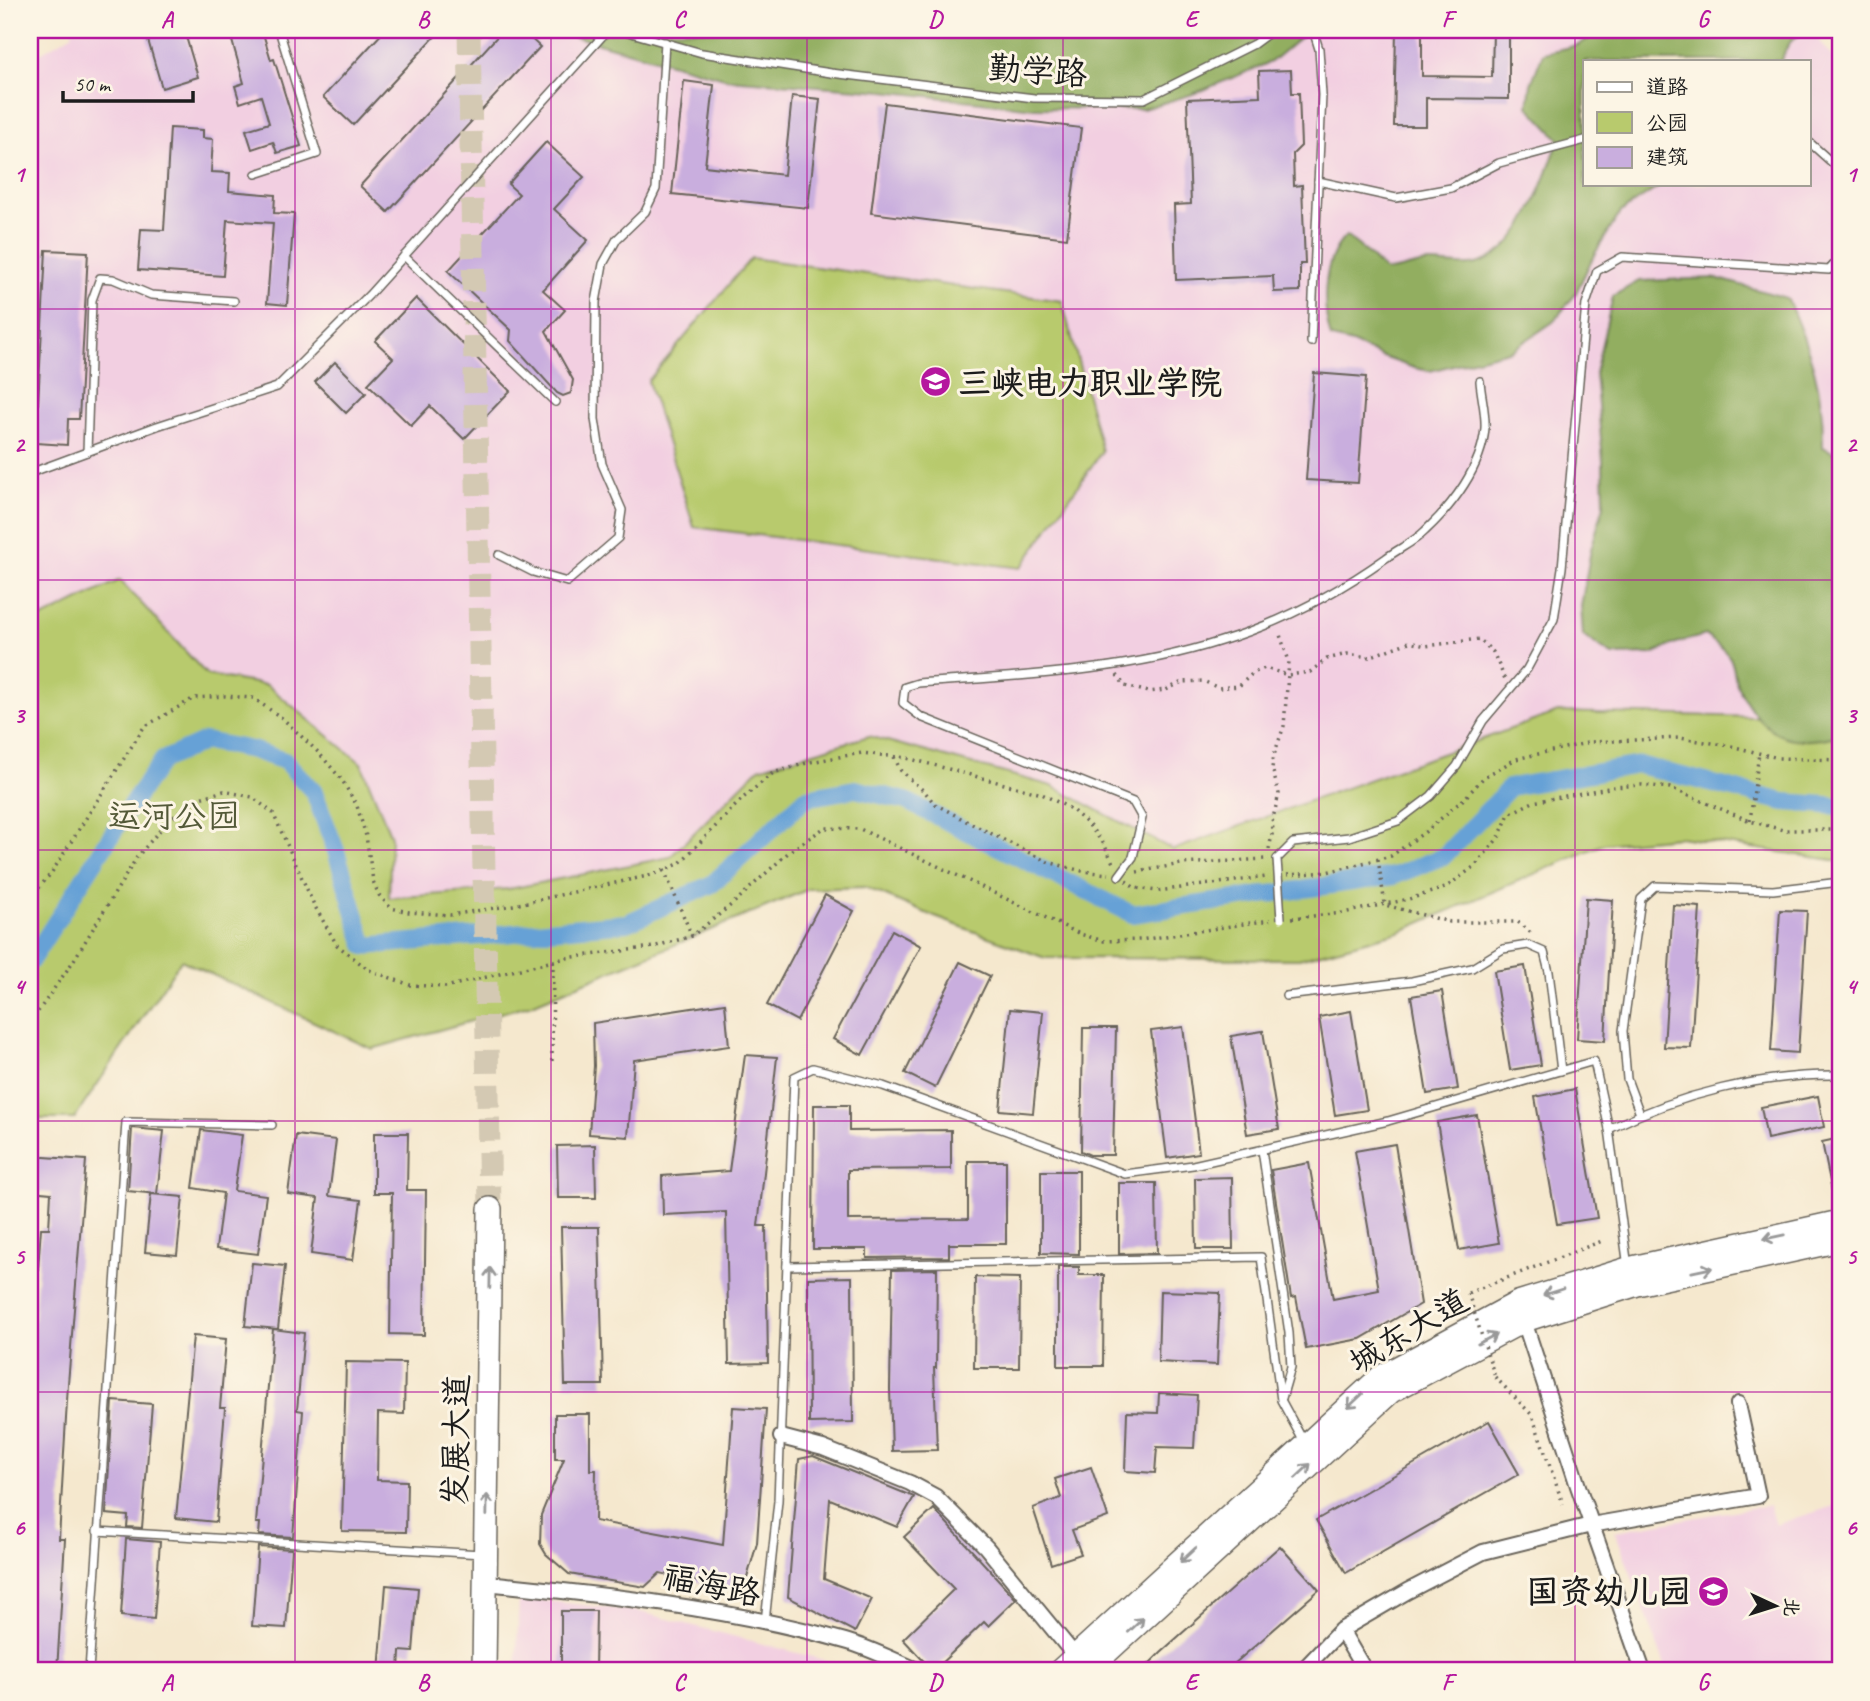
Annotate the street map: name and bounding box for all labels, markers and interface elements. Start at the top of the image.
text: A [161,5,175,34]
text: B [417,5,431,34]
text: C [674,5,688,34]
text: D [928,5,944,34]
text: E [1185,5,1201,34]
text: F [1442,5,1458,34]
text: G [1697,5,1712,34]
street label: 勤学路 [987,47,1089,95]
scale bar [63,60,192,104]
legend [1583,60,1811,186]
text: 50 m [74,71,112,97]
text: 道路 [1646,74,1688,100]
text: 公园 [1646,110,1688,136]
text: 建筑 [1646,144,1688,170]
text: 1 [14,160,27,189]
text: 1 [1846,160,1859,189]
place label: 三峡电力职业学院 [958,362,1222,404]
school or university icon: 三峡电力职业学院 [918,365,952,399]
text: 2 [14,430,27,459]
text: 2 [1846,430,1859,459]
text: 3 [14,701,27,730]
text: 3 [1846,701,1859,730]
park label: 运河公园 [108,795,240,837]
text: 4 [14,972,27,1001]
text: 4 [1846,972,1859,1001]
one-way arrow [1763,1231,1786,1244]
text: 5 [14,1242,26,1271]
text: 5 [1846,1242,1858,1271]
one-way arrow [1690,1263,1713,1276]
one-way arrow [483,1266,496,1289]
street label: 城东大道 [1341,1279,1476,1383]
one-way arrow [1542,1287,1564,1300]
one-way arrow [1476,1332,1497,1346]
street label: 发展大道 [434,1374,478,1506]
one-way arrow [1346,1393,1364,1409]
one-way arrow [1294,1463,1311,1480]
one-way arrow [480,1494,494,1517]
text: 6 [14,1513,27,1542]
text: 6 [1846,1513,1859,1542]
one-way arrow [1179,1546,1197,1562]
street label: 福海路 [659,1555,764,1615]
place label: 国资幼儿园 [1526,1571,1691,1613]
north arrow [1741,1572,1811,1642]
school or university icon: 国资幼儿园 [1697,1574,1731,1608]
text: 北 [1778,1597,1804,1617]
one-way arrow [1127,1617,1145,1633]
text: A [161,1668,175,1697]
text: B [417,1668,431,1697]
text: C [674,1668,688,1697]
text: D [928,1668,944,1697]
text: E [1185,1668,1201,1697]
text: F [1442,1668,1458,1697]
text: G [1697,1668,1712,1697]

